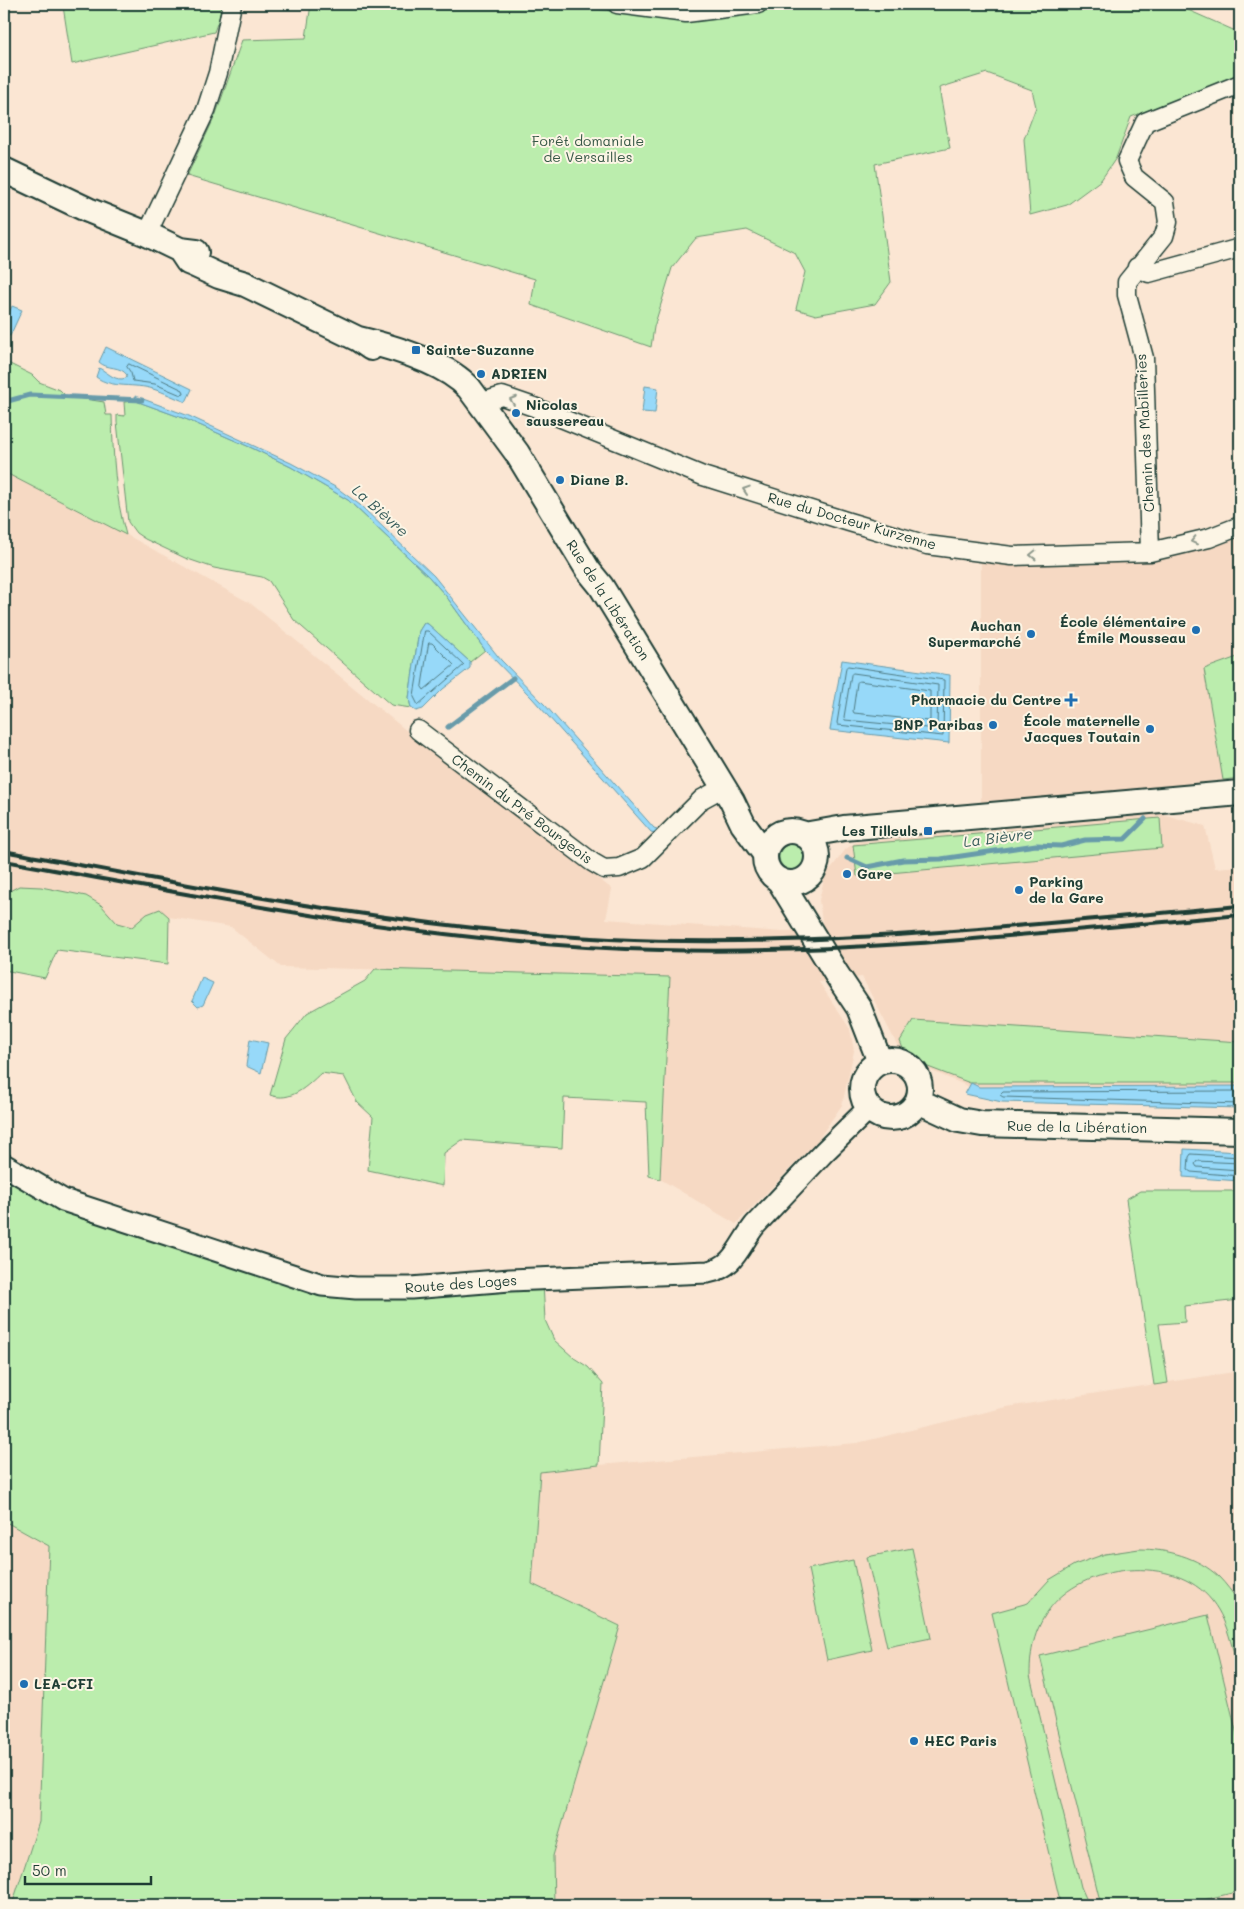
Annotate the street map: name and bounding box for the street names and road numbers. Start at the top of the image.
street label: Chemin des Mabilleries [1131,353,1158,513]
street label: Rue du Docteur Kurzenne [766,487,939,554]
street label: Rue de la Libération [562,536,655,664]
street label: Chemin du Pré Bourgeois [448,749,597,868]
street label: Rue de la Libération [1007,1116,1147,1137]
street label: Route des Loges [404,1270,518,1297]

